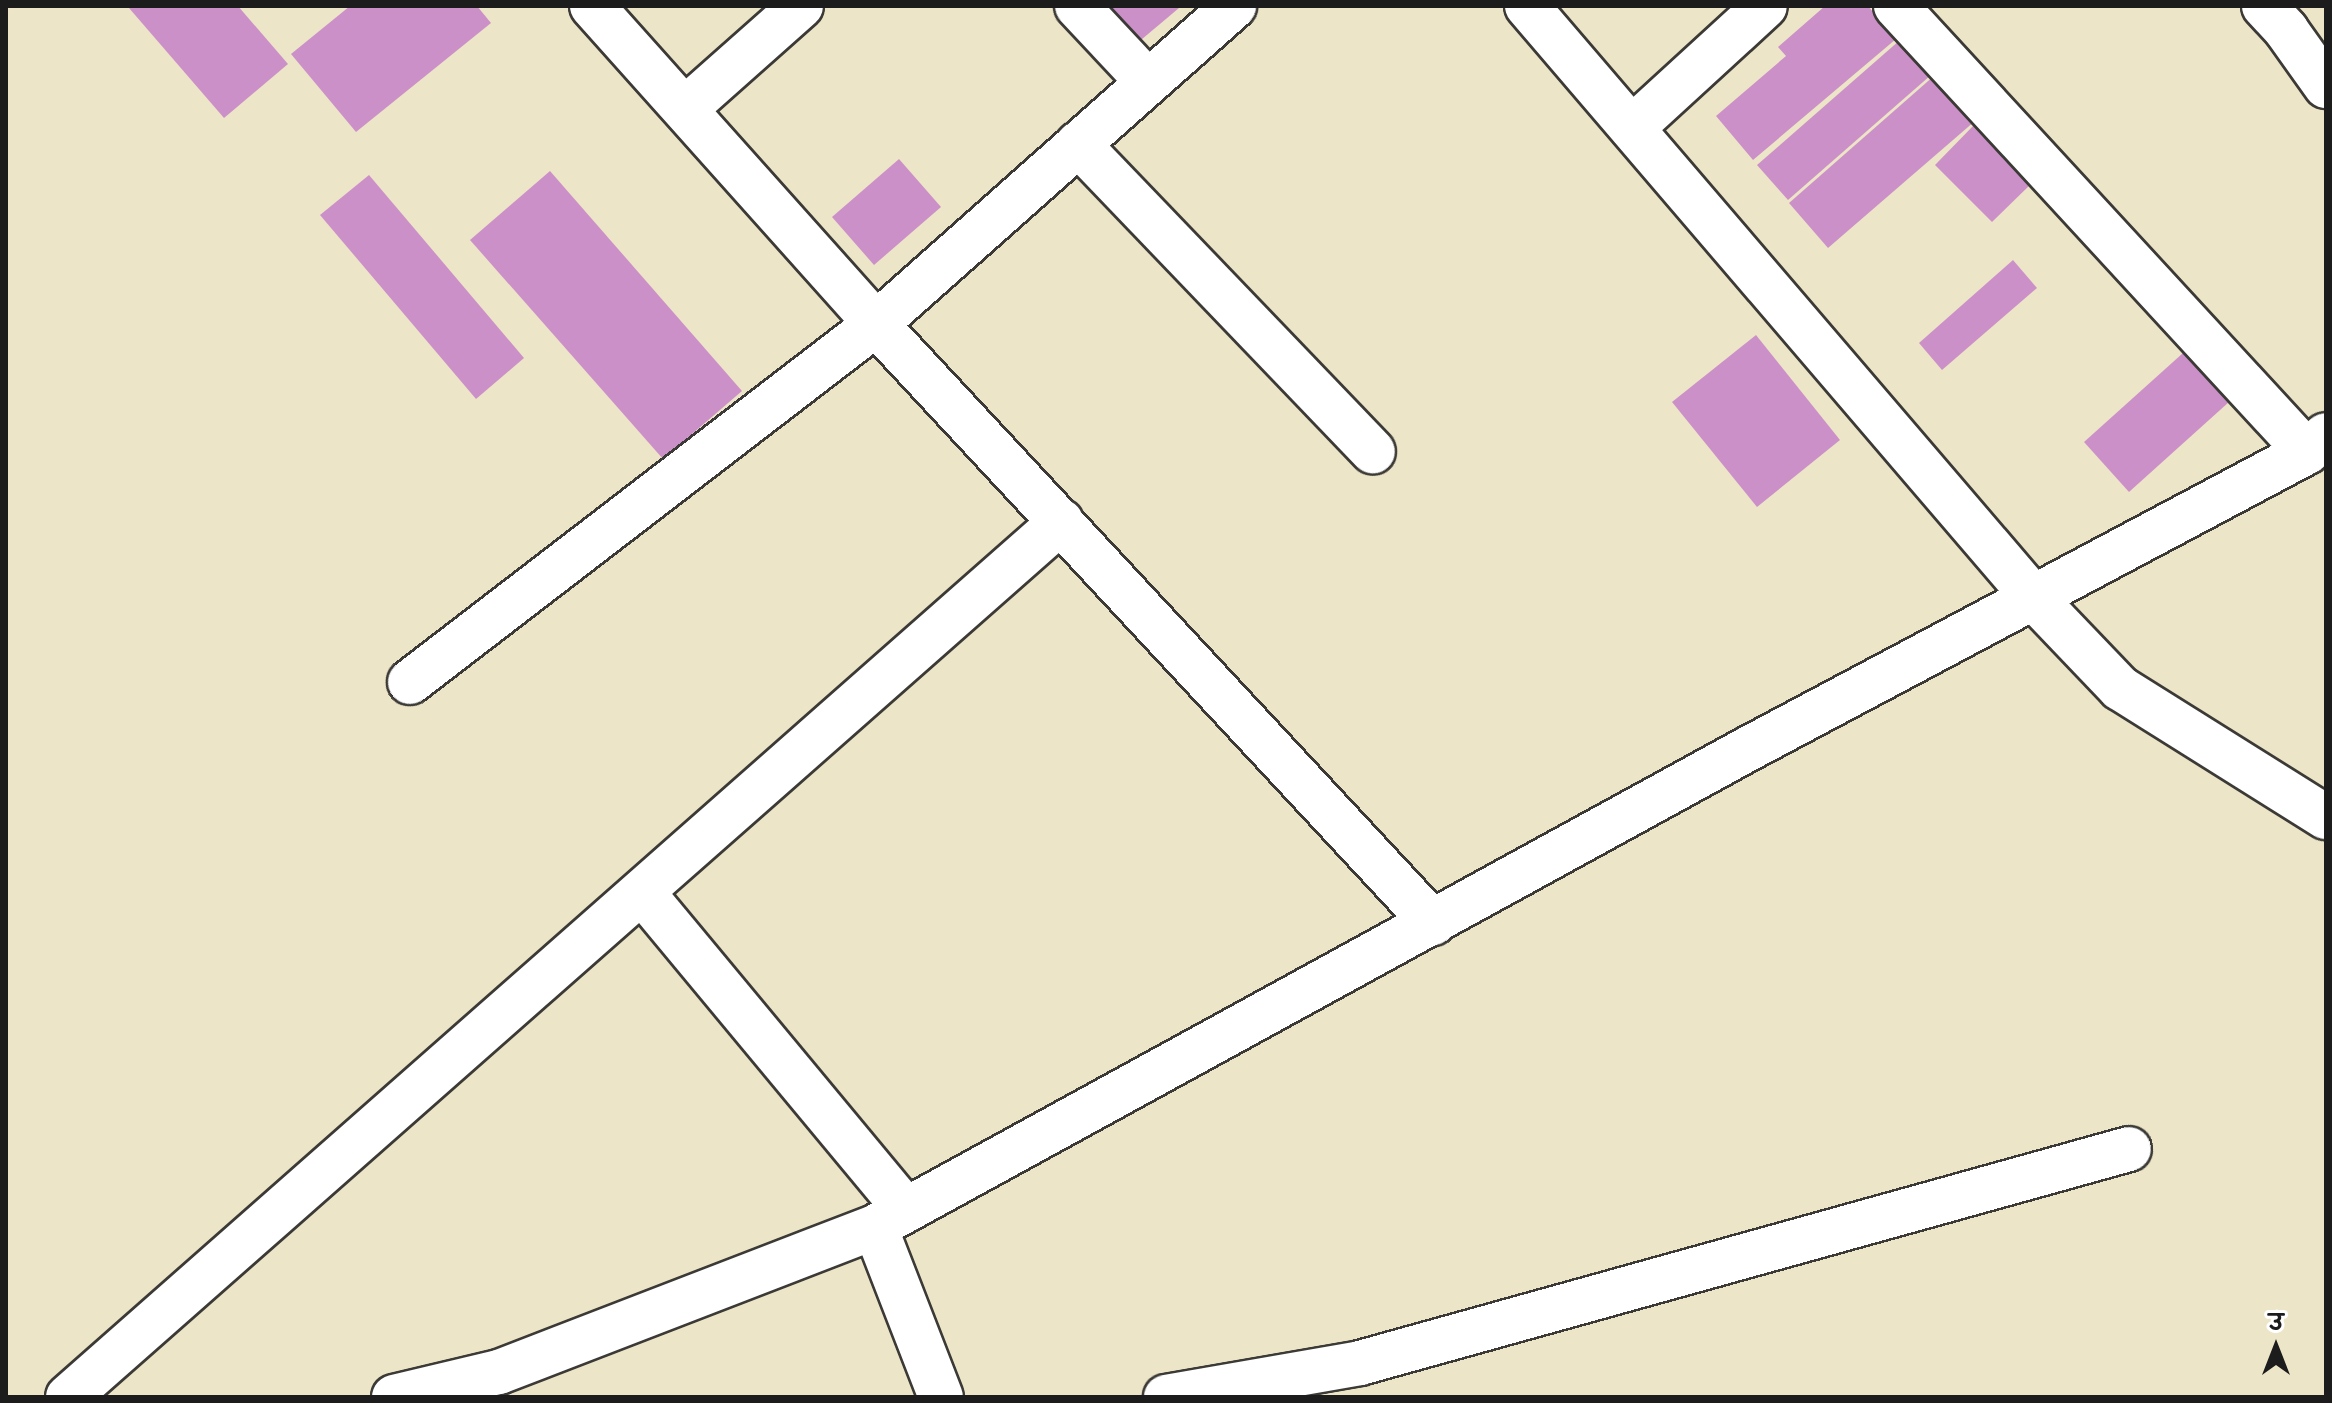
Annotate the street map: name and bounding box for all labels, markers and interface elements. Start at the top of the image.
north arrow [2236,1307,2316,1387]
text: उ [2269,1309,2283,1337]

